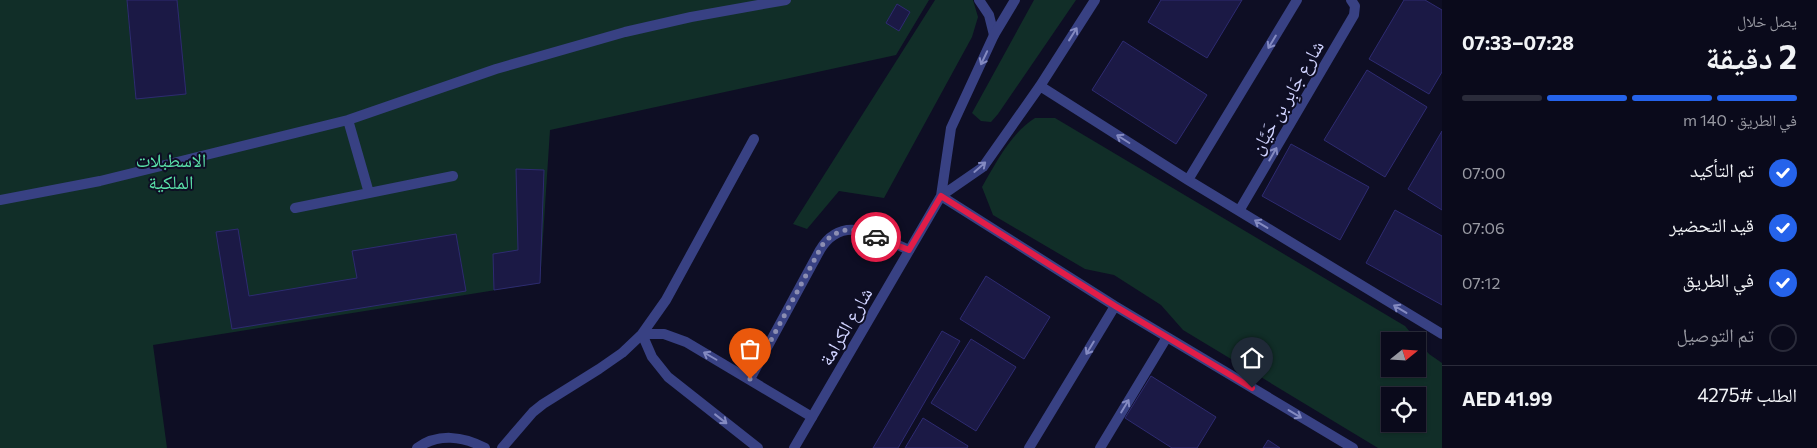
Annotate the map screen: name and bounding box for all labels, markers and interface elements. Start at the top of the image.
text: يصل خلال [1737,11,1797,30]
one-way arrow [1068,28,1078,42]
text: 07:28–07:33 [1462,31,1574,54]
one-way arrow [1266,34,1276,48]
street label: شارع جَابِر بن حَيَّان [1244,36,1331,160]
text: 2 دقيقة [1705,36,1797,76]
one-way arrow [978,50,988,65]
text: في الطريق · 140 m [1683,110,1797,129]
one-way arrow [1116,134,1130,144]
one-way arrow [1268,147,1278,162]
park label: الاسطبلات الملكية [136,148,206,193]
text: تم التأكيد [1690,158,1754,181]
icon: check [1769,159,1797,187]
one-way arrow [974,162,987,173]
text: 07:00 [1462,163,1505,182]
courier [851,212,901,262]
text: قيد التحضير [1669,213,1754,236]
icon: check [1769,214,1797,242]
text: 07:06 [1462,218,1505,237]
one-way arrow [1255,219,1269,229]
icon: car [862,223,890,251]
text: في الطريق [1682,268,1754,291]
icon: check [1769,269,1797,297]
text: 07:12 [1462,273,1500,292]
street label: شارع الكرامة [813,283,877,370]
one-way arrow [1394,303,1408,313]
text: تم التوصيل [1677,323,1754,346]
pin [729,328,771,379]
north arrow [1381,332,1426,378]
map controls [1381,332,1426,432]
icon: bag [736,335,764,363]
pin [1231,337,1273,388]
one-way arrow [1084,340,1094,354]
icon: home [1238,344,1266,372]
one-way arrow [704,350,718,360]
text: الطلب #4275 [1697,383,1797,406]
button: locate [1381,387,1426,432]
text: AED 41.99 [1462,387,1552,410]
one-way arrow [1121,400,1131,414]
one-way arrow [1288,409,1302,419]
one-way arrow [714,413,727,424]

